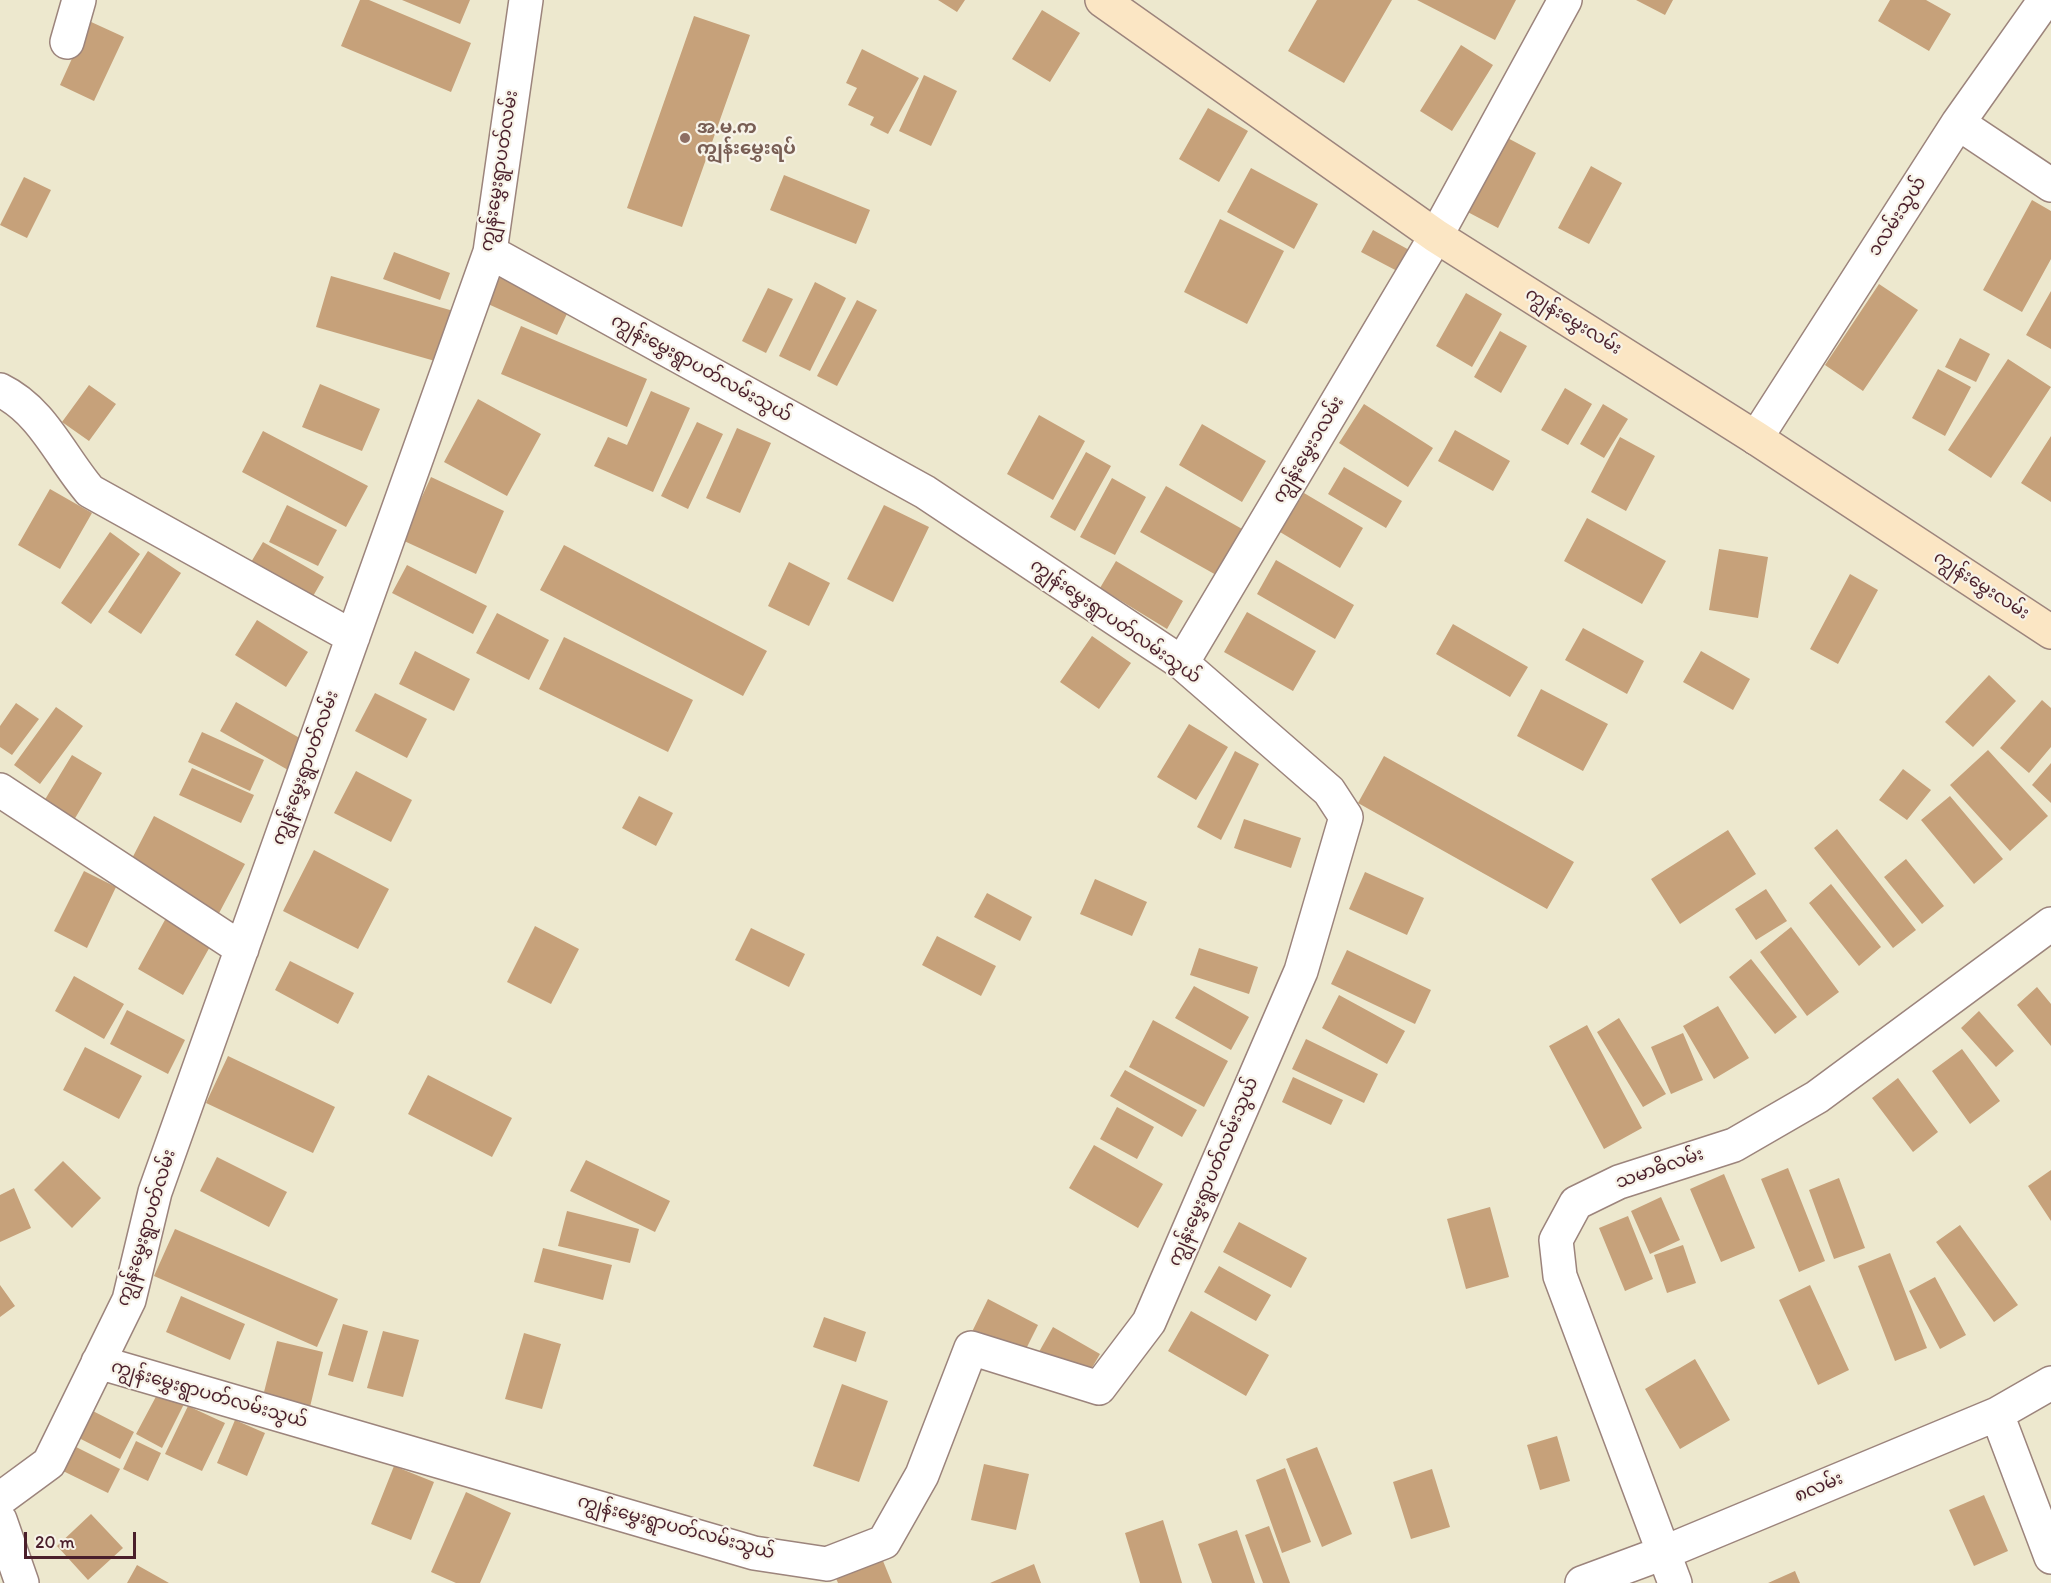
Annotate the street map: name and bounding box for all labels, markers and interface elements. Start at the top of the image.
street label: ကျွန်းမွှေးရွာပတ်လမ်း [477,89,523,253]
place label: အ.မ.က ကျွန်းမွှေးရပ် [697,117,796,160]
marker: အ.မ.က ကျွန်းမွှေးရပ် [678,131,692,145]
street label: ၁လမ်းသွယ် [1864,173,1932,261]
street label: ကျွန်းမွှေးလမ်း [1521,284,1625,360]
street label: ကျွန်းမွှေးရွာပတ်လမ်းသွယ် [607,310,795,428]
street label: ကျွန်းမွှေး၁လမ်း [1269,393,1349,507]
street label: ကျွန်းမွှေးလမ်း [1929,547,2033,625]
street label: ကျွန်းမွှေးရွာပတ်လမ်းသွယ် [1026,555,1204,689]
street label: ကျွန်းမွှေးရွာပတ်လမ်း [268,688,344,848]
street label: ကျွန်းမွှေးရွာပတ်လမ်းသွယ် [1164,1074,1264,1270]
street label: သမာဓိလမ်း [1613,1144,1707,1194]
street label: ကျွန်းမွှေးရွာပတ်လမ်း [113,1147,181,1309]
street label: ကျွန်းမွှေးရွာပတ်လမ်းသွယ် [108,1357,310,1433]
street label: ၈လမ်း [1792,1468,1846,1508]
street label: ကျွန်းမွှေးရွာပတ်လမ်းသွယ် [575,1491,777,1565]
scale bar [27,1520,140,1558]
text: 20 m [35,1531,75,1553]

